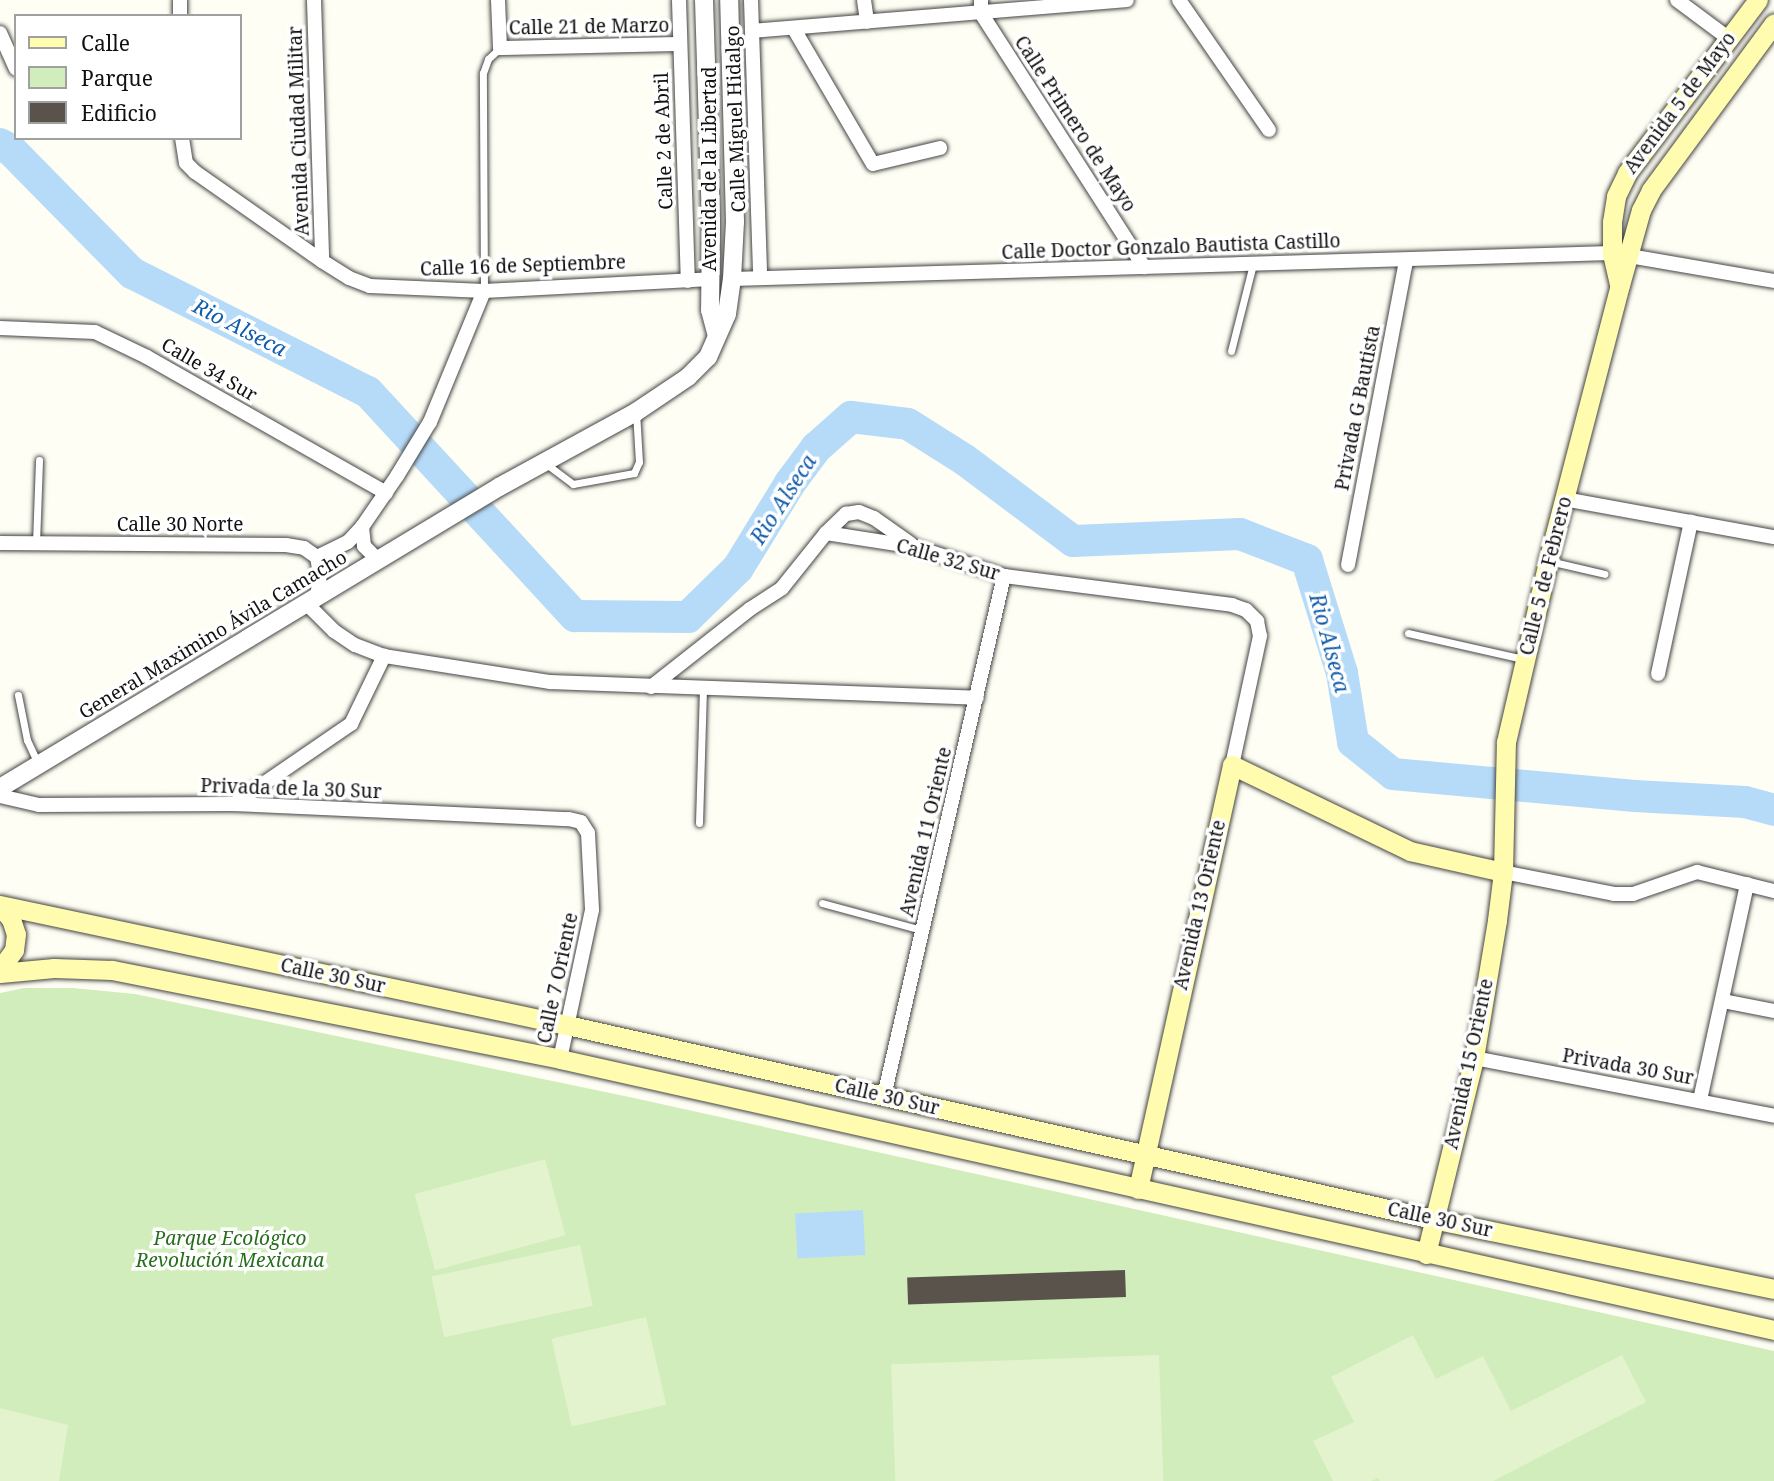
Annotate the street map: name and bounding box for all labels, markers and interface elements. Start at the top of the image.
legend [14,14,242,140]
street label: Calle 21 de Marzo [509,14,669,40]
street label: Calle Miguel Hidalgo [721,25,751,213]
street label: Avenida Ciudad Militar [284,26,314,236]
street label: Avenida 5 de Mayo [1619,28,1741,178]
text: Calle [81,29,130,57]
street label: Calle Primero de Mayo [1010,32,1140,216]
text: Parque [81,64,153,92]
street label: Avenida de la Libertad [699,66,721,272]
street label: Calle 2 de Abril [650,72,678,210]
text: Edificio [81,99,157,127]
street label: Calle Doctor Gonzalo Bautista Castillo [1001,230,1341,264]
street label: Calle 16 de Septiembre [420,251,626,281]
water label: Rio Alseca [189,293,291,361]
street label: Privada G Bautista [1331,323,1385,493]
street label: Calle 34 Sur [157,333,261,407]
water label: Rio Alseca [745,450,821,548]
street label: Calle 5 de Febrero [1515,494,1577,658]
street label: Calle 30 Norte [117,514,243,536]
street label: Calle 32 Sur [894,534,1002,586]
street label: General Maximino Ávila Camacho [75,546,351,724]
water label: Rio Alseca [1305,591,1355,695]
street label: Avenida 11 Oriente [895,745,957,919]
street label: Privada de la 30 Sur [200,774,382,804]
street label: Avenida 13 Oriente [1169,818,1231,992]
street label: Calle 7 Oriente [533,910,583,1046]
street label: Calle 30 Sur [278,954,388,998]
street label: Avenida 15 Oriente [1440,977,1498,1151]
street label: Privada 30 Sur [1561,1044,1695,1090]
street label: Calle 30 Sur [832,1074,942,1120]
street label: Calle 30 Sur [1385,1198,1495,1242]
park label: Parque Ecológico Revolución Mexicana [136,1228,324,1272]

